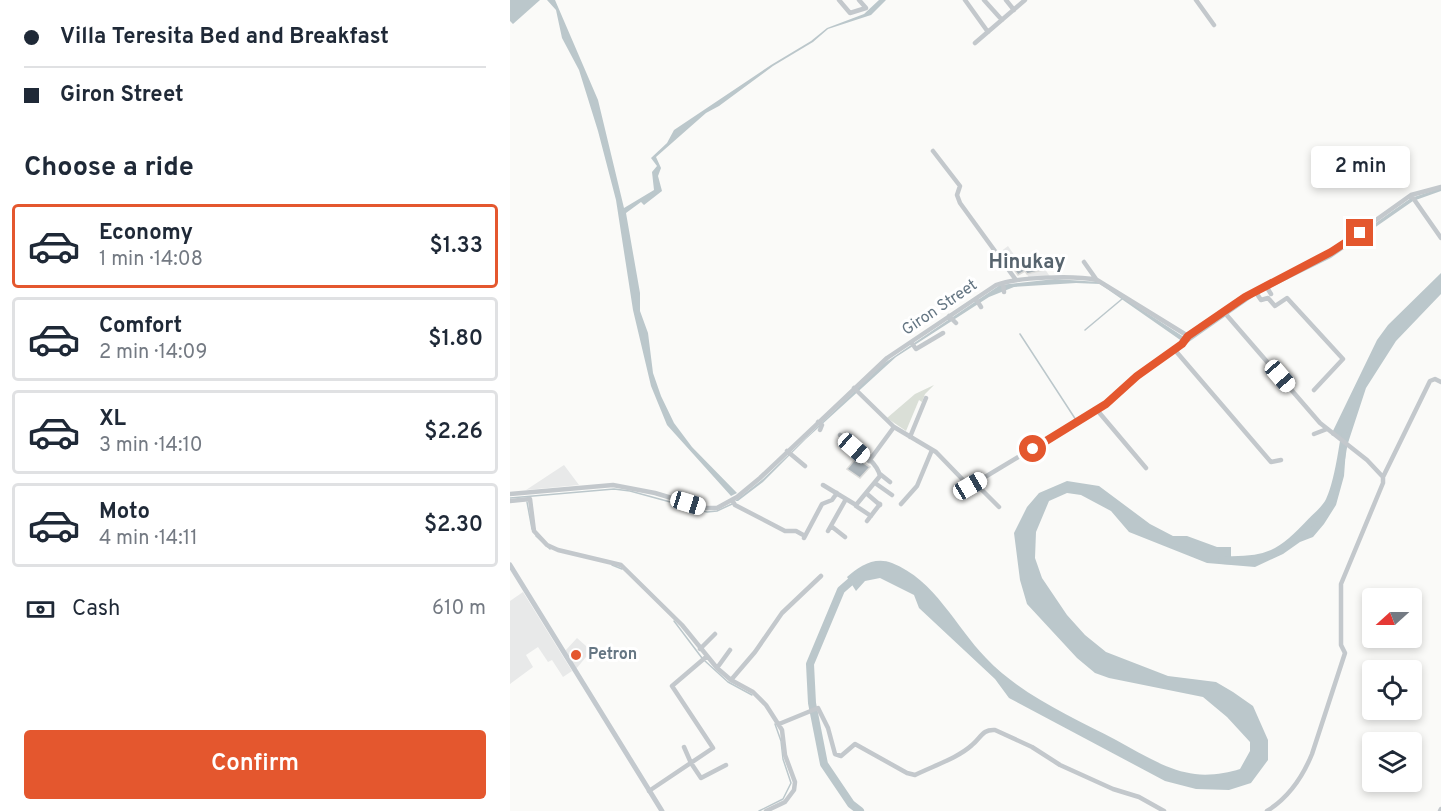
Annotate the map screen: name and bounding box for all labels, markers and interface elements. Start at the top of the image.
text: Villa Teresita Bed and Breakfast [60,24,389,51]
text: Giron Street [60,82,184,109]
callout: 2 min [1310,146,1410,188]
text: Choose a ride [24,151,194,185]
text: 2 min [1335,154,1386,180]
icon: car [27,219,81,273]
route end [1346,219,1373,246]
text: Economy [99,220,193,247]
text: $1.33 [430,233,483,260]
text: 1 min · 14:08 [99,247,203,273]
district label: Hinukay [988,250,1066,276]
street label: Giron Street [899,276,981,340]
icon: car [27,312,81,366]
text: Comfort [99,313,182,340]
text: $1.80 [428,326,483,353]
text: 2 min · 14:09 [99,340,207,366]
car [1261,357,1299,395]
icon: car [27,405,81,459]
text: XL [99,406,126,433]
text: $2.26 [424,419,483,446]
car [835,429,873,467]
text: 3 min · 14:10 [99,433,203,459]
route start [1019,435,1046,462]
car [950,469,990,503]
car [668,489,708,517]
icon: car [27,498,81,552]
text: Moto [99,499,150,526]
text: $2.30 [424,512,483,539]
text: 4 min · 14:11 [99,526,198,552]
north arrow [1362,588,1422,648]
map controls [1362,588,1422,792]
icon: cash [24,593,57,626]
text: Cash [72,596,121,623]
text: 610 m [432,596,486,622]
place label: Petron [588,645,637,665]
marker: Petron [569,648,583,662]
button: locate [1362,660,1422,720]
button: Confirm [24,730,486,799]
button: layers [1362,732,1422,792]

